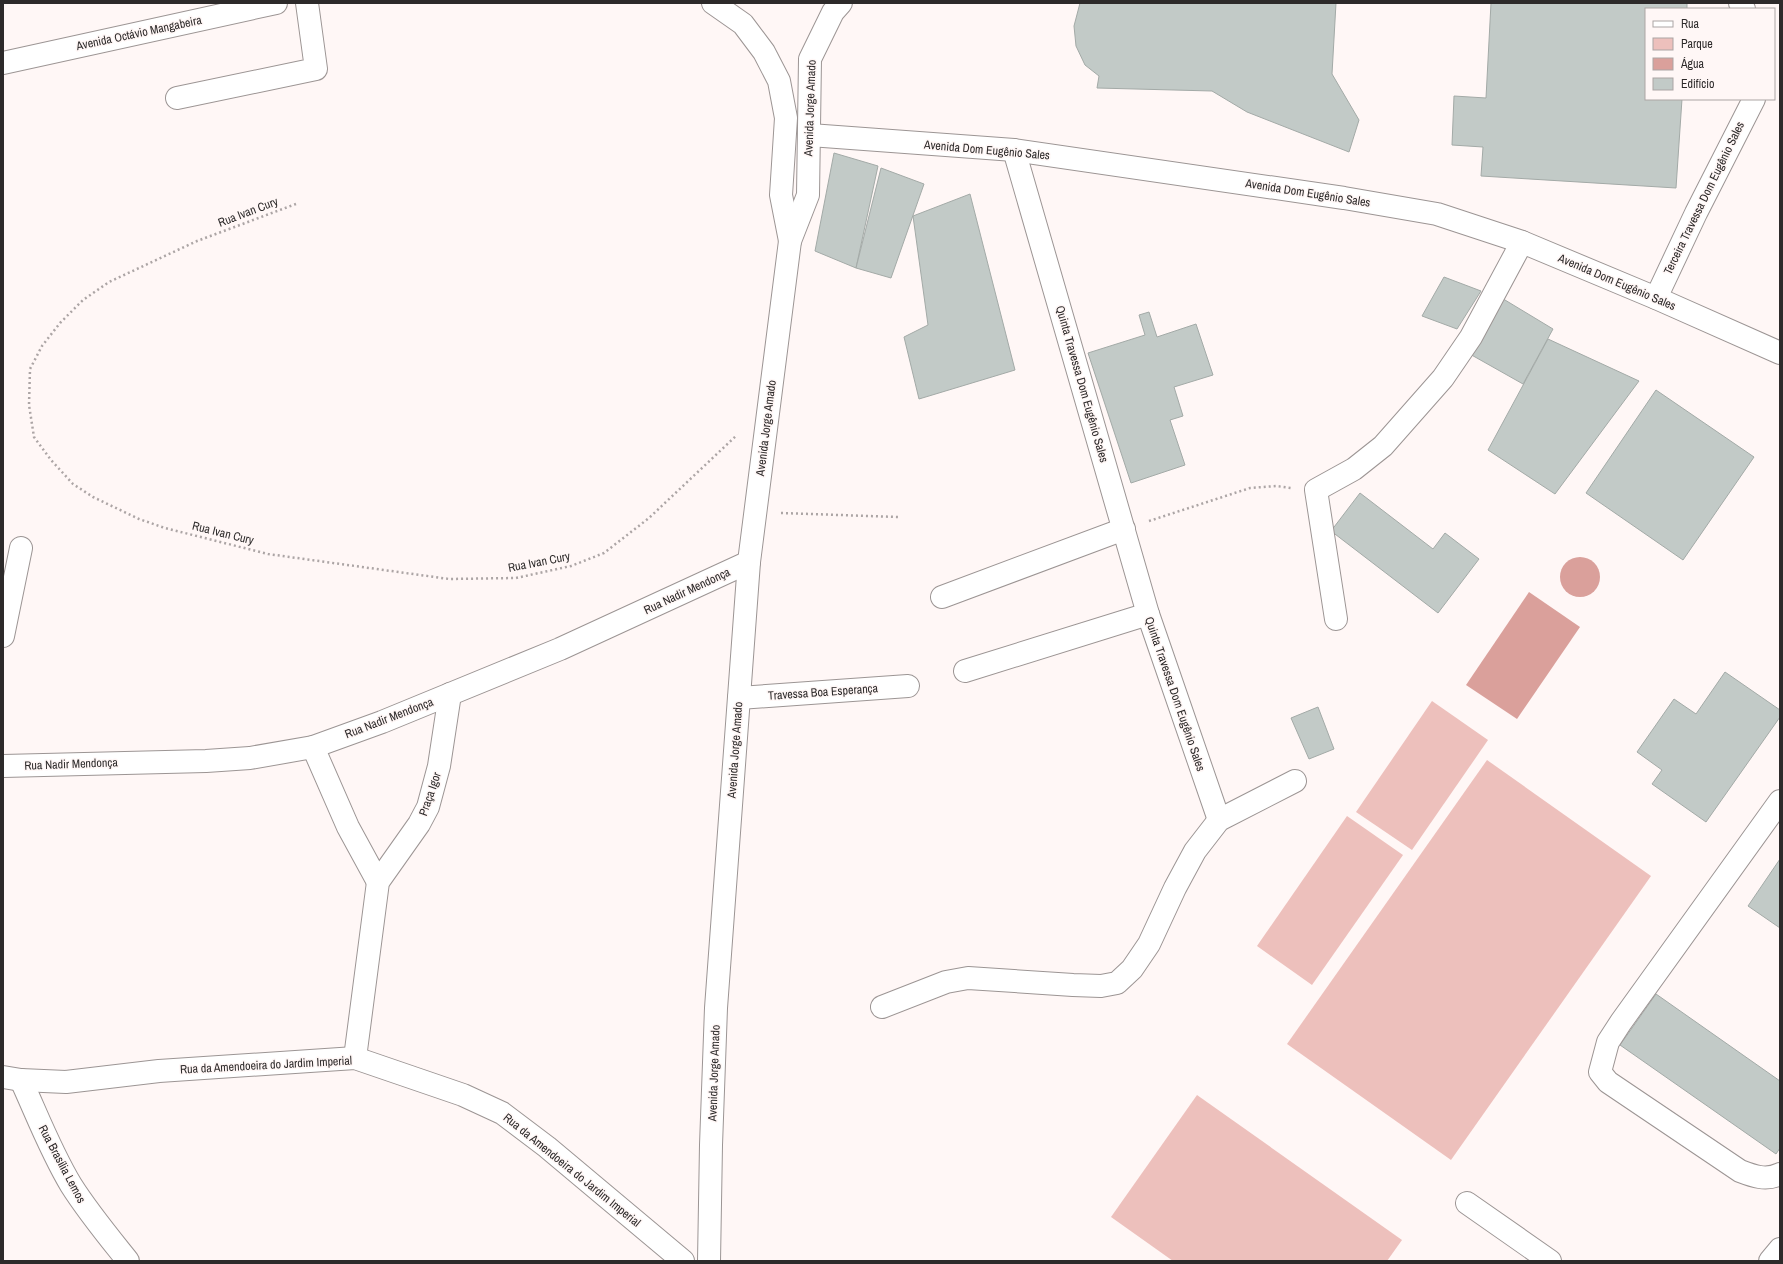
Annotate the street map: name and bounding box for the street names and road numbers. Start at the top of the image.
street label: Avenida Octávio Mangabeira [74,12,204,54]
street label: Avenida Jorge Amado [800,59,820,158]
street label: Terceira Travessa Dom Eugênio Sales [1660,119,1748,277]
street label: Avenida Dom Eugênio Sales [922,136,1051,163]
street label: Avenida Dom Eugênio Sales [1243,175,1372,211]
street label: Rua Ivan Cury [216,193,280,231]
street label: Avenida Dom Eugênio Sales [1555,250,1678,314]
street label: Quinta Travessa Dom Eugênio Sales [1052,304,1112,464]
street label: Avenida Jorge Amado [752,379,780,478]
street label: Rua Ivan Cury [191,518,256,548]
street label: Rua Ivan Cury [507,548,571,576]
street label: Rua Nadir Mendonça [641,564,733,618]
street label: Quinta Travessa Dom Eugênio Sales [1141,615,1209,773]
street label: Travessa Boa Esperança [768,680,879,704]
street label: Rua Nadir Mendonça [342,694,436,742]
street label: Avenida Jorge Amado [724,701,746,800]
street label: Rua Nadir Mendonça [24,754,119,774]
street label: Praça Igor [415,769,445,818]
street label: Avenida Jorge Amado [704,1024,724,1123]
street label: Rua da Amendoeira do Jardim Imperial [180,1053,352,1077]
street label: Rua da Amendoeira do Jardim Imperial [500,1110,644,1230]
street label: Rua Brasília Lemos [35,1122,89,1206]

